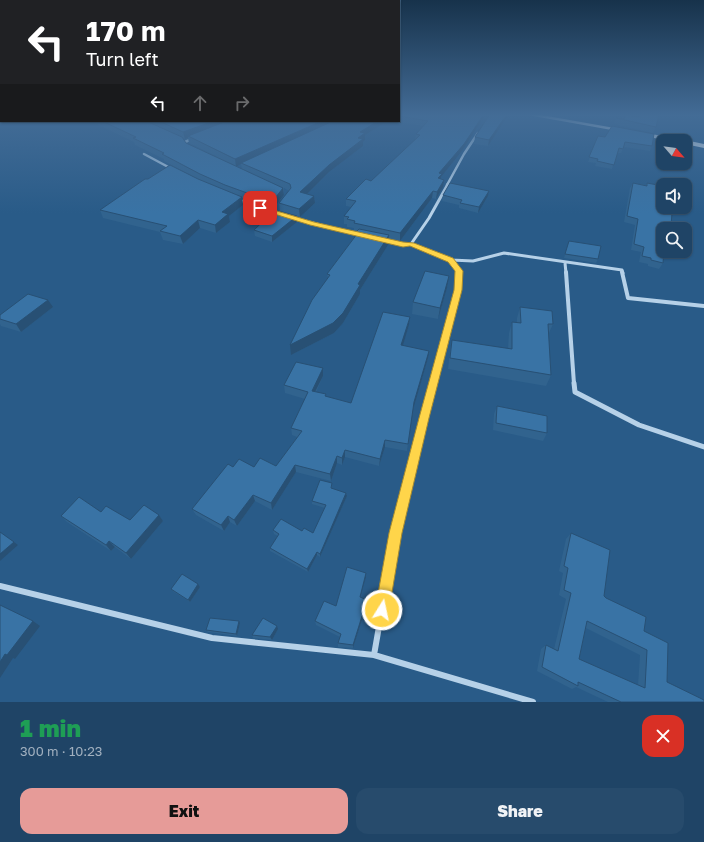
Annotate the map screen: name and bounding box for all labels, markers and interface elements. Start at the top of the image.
text: 170 m [86,14,165,47]
icon: left [20,16,72,68]
text: Turn left [86,48,159,70]
icon: left [147,92,169,114]
icon: ahead [189,92,211,114]
icon: right [231,92,253,114]
north arrow [656,134,692,170]
map controls [656,134,692,258]
button: sound [656,178,692,214]
pin [243,191,277,225]
icon: arrive [249,197,271,219]
button: search [656,222,692,258]
position arrow [361,589,403,631]
text: 1 min [20,713,81,742]
button: close [642,715,684,757]
text: 300 m · 10:23 [20,743,102,759]
button: Exit [20,788,348,834]
button: Share [356,788,684,834]

